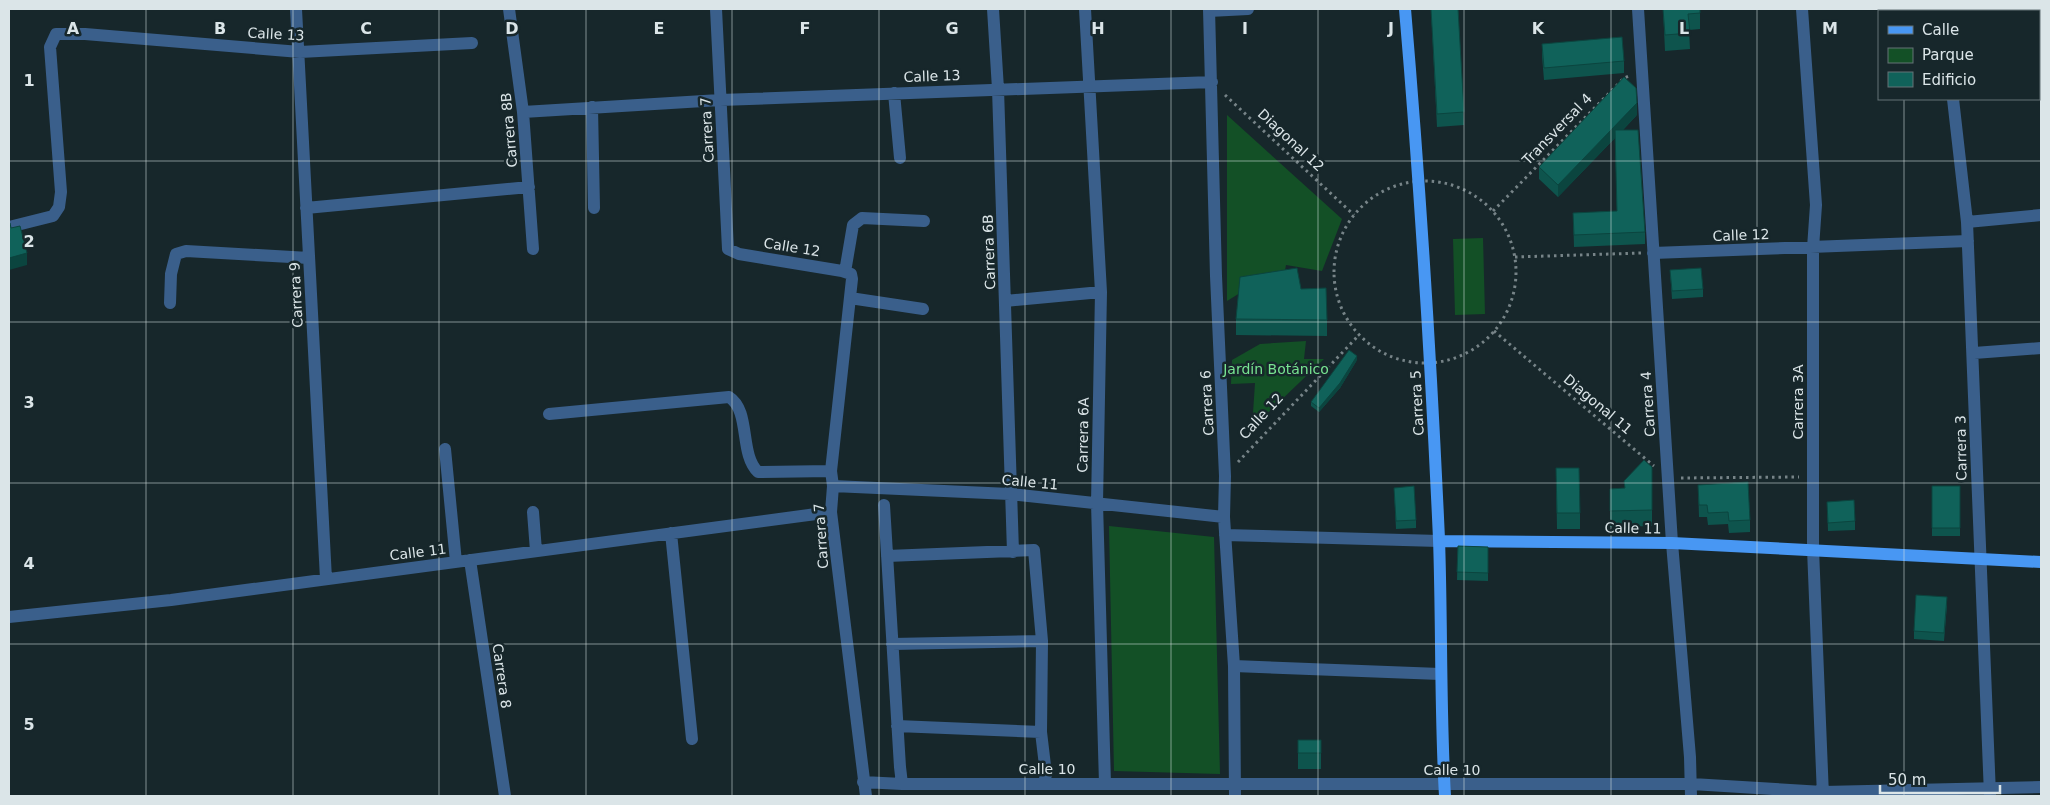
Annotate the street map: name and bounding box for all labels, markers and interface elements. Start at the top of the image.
legend [1878,10,2040,100]
text: A [67,19,80,38]
text: B [214,19,226,38]
text: C [360,19,372,38]
text: D [505,19,519,38]
text: E [654,19,664,38]
text: F [800,19,810,38]
text: G [945,19,959,38]
text: H [1091,19,1105,38]
text: I [1242,19,1248,38]
text: J [1387,19,1394,38]
text: K [1532,19,1545,38]
text: L [1679,19,1689,38]
text: M [1822,19,1838,38]
text: Calle [1922,21,1959,39]
street label: Calle 13 [247,25,305,43]
text: Parque [1922,46,1974,64]
street label: Calle 13 [903,67,961,85]
text: 1 [23,71,35,90]
text: Edificio [1922,71,1976,89]
street label: Transversal 4 [1518,90,1595,169]
street label: Carrera 8B [498,92,520,168]
street label: Carrera 7 [697,97,717,163]
street label: Diagonal 12 [1255,105,1327,175]
street label: Carrera 6B [980,214,998,290]
street label: Calle 12 [1712,226,1770,244]
text: 2 [23,232,35,251]
street label: Calle 12 [763,235,821,259]
street label: Carrera 9 [286,262,306,328]
park label: Jardín Botánico [1222,361,1329,377]
street label: Carrera 3A [1790,364,1806,440]
street label: Carrera 6 [1197,370,1217,436]
street label: Carrera 5 [1407,370,1427,436]
street label: Diagonal 11 [1561,371,1635,437]
street label: Carrera 4 [1638,371,1658,437]
street label: Calle 12 [1236,390,1286,442]
text: 3 [23,393,35,412]
street label: Carrera 6A [1074,397,1092,473]
street label: Carrera 3 [1952,415,1970,481]
street label: Calle 11 [1001,472,1059,492]
street label: Carrera 7 [811,503,831,569]
street label: Calle 11 [1604,520,1662,536]
street label: Calle 11 [389,541,447,563]
text: 4 [23,554,35,573]
street label: Carrera 8 [490,642,514,710]
text: 5 [23,715,35,734]
street label: Calle 10 [1018,761,1076,777]
street label: Calle 10 [1423,762,1481,778]
scale bar [1880,762,2000,794]
text: 50 m [1888,771,1926,789]

